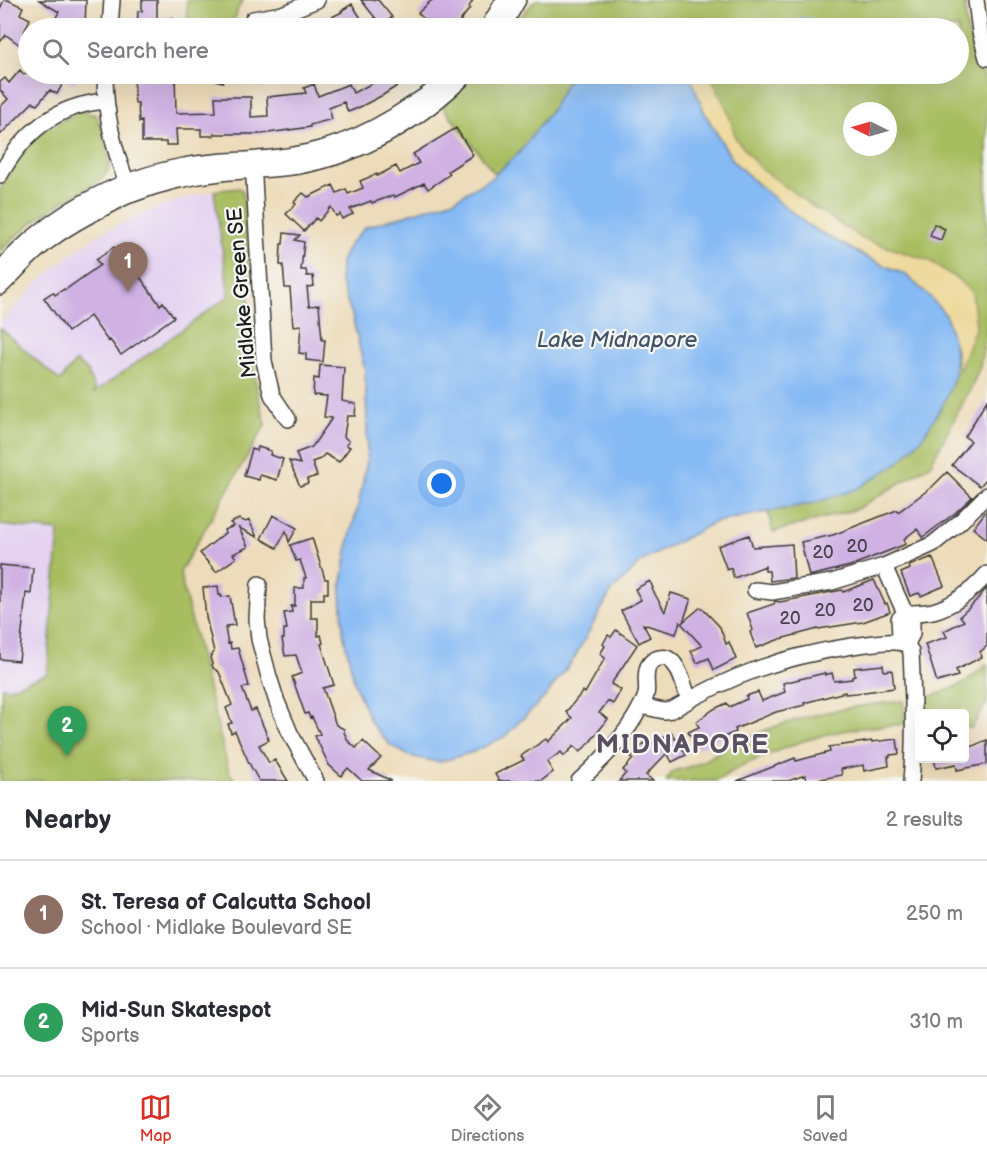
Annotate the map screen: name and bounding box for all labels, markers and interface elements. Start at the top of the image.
search box [18,18,969,84]
icon: search [39,35,72,68]
text: Search here [87,38,209,65]
north arrow [843,102,897,156]
street label: Midlake Green SE [222,207,262,379]
pin: 1 [108,242,148,292]
water label: Lake Midnapore [537,327,697,354]
your location [427,469,456,498]
house number: 20 [846,536,868,557]
house number: 20 [812,542,834,563]
house number: 20 [852,595,874,616]
house number: 20 [814,600,836,621]
house number: 20 [779,608,801,629]
pin: 2 [48,706,86,756]
map controls [915,709,969,763]
button: locate [915,709,969,763]
district label: MIDNAPORE [596,729,770,761]
text: Nearby [24,805,111,836]
text: 2 results [886,808,963,832]
text: St. Teresa of Calcutta School [81,889,371,916]
text: 1 [39,902,48,926]
text: 250 m [906,902,963,926]
text: School · Midlake Boulevard SE [81,916,352,940]
text: Mid-Sun Skatespot [81,997,271,1024]
text: 2 [38,1010,49,1034]
text: 310 m [909,1010,963,1034]
text: Sports [81,1024,139,1048]
tab: Map [139,1091,172,1146]
tab: Directions [451,1091,524,1146]
tab: Saved [803,1091,848,1146]

